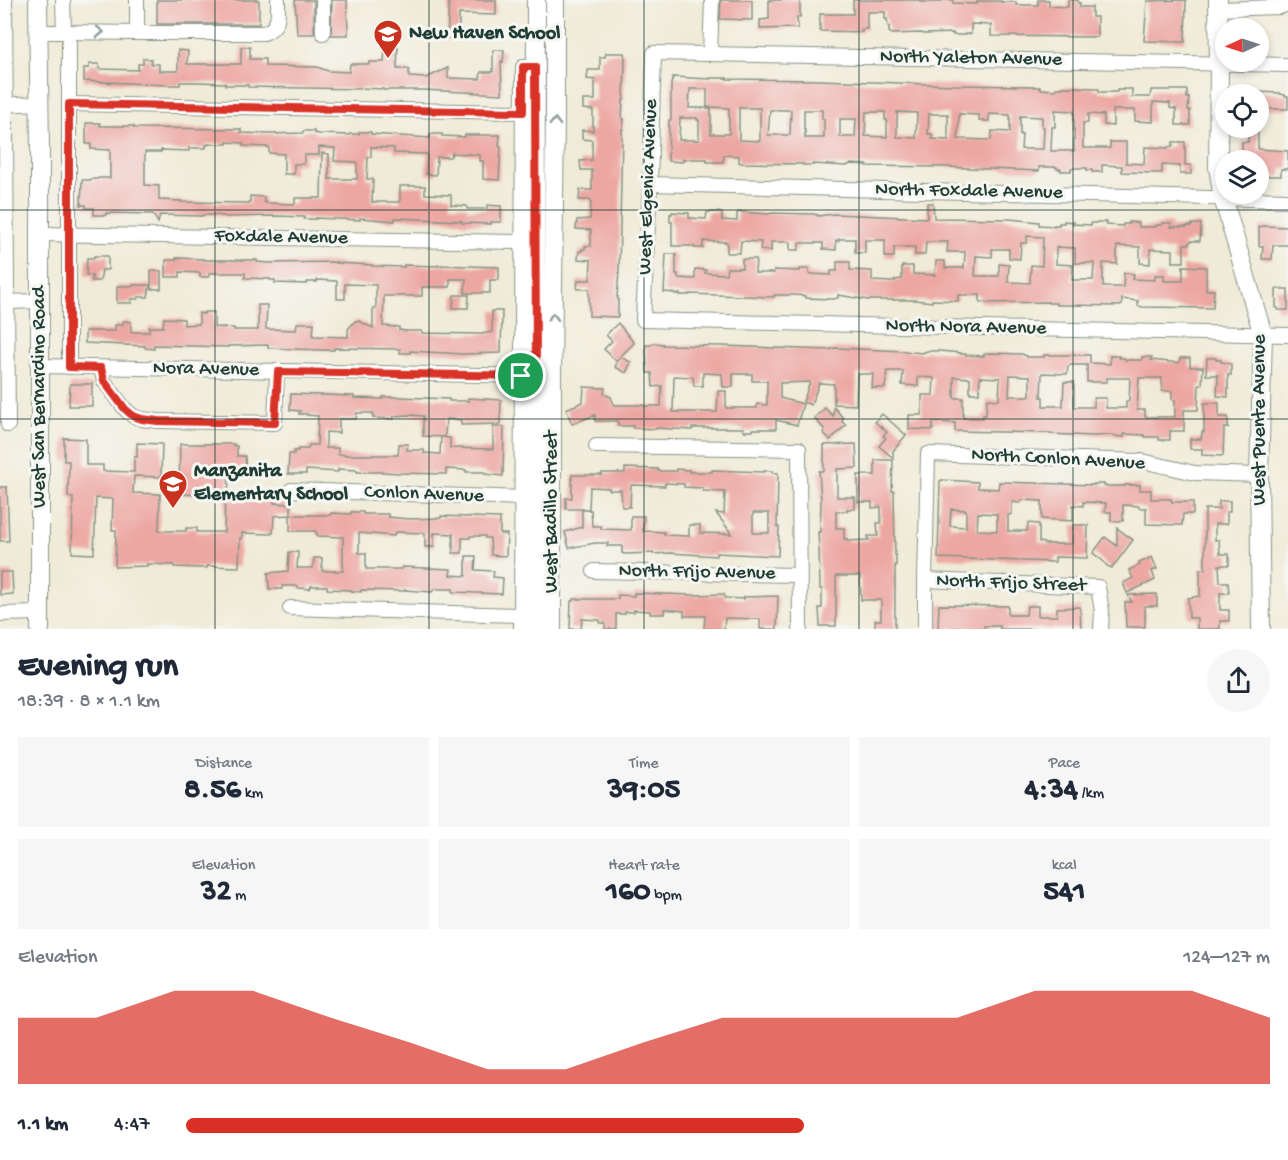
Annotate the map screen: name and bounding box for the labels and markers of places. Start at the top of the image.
school or university icon: New Haven School [372,18,404,60]
place label: New Haven School [409,23,561,46]
pin [495,350,546,401]
place label: Manzanita Elementary School [194,461,349,507]
school or university icon: Manzanita Elementary School [157,468,189,510]

